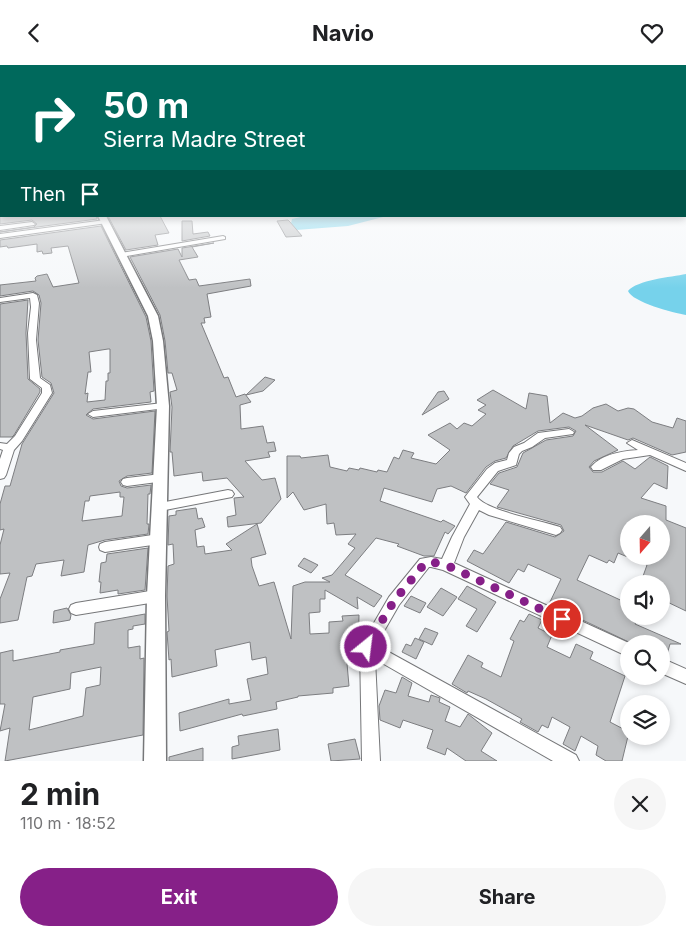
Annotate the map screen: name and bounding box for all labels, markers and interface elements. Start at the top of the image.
icon: back [20,19,48,47]
icon: heart [638,19,666,47]
text: Navio [312,20,374,46]
text: 50 m [103,84,189,126]
icon: right [20,85,85,150]
text: Sierra Madre Street [103,126,305,152]
icon: arrive [76,180,104,208]
text: Then [20,183,66,206]
north arrow [620,515,670,565]
map controls [620,515,670,745]
button: sound [620,575,670,625]
pin [541,598,583,640]
icon: arrive [548,605,576,633]
position arrow [339,620,391,672]
button: search [620,635,670,685]
button: layers [620,695,670,745]
text: 2 min [20,776,100,812]
button: close [614,778,666,830]
text: 110 m · 18:52 [20,813,116,833]
button: Exit [20,868,338,926]
button: Share [348,868,666,926]

